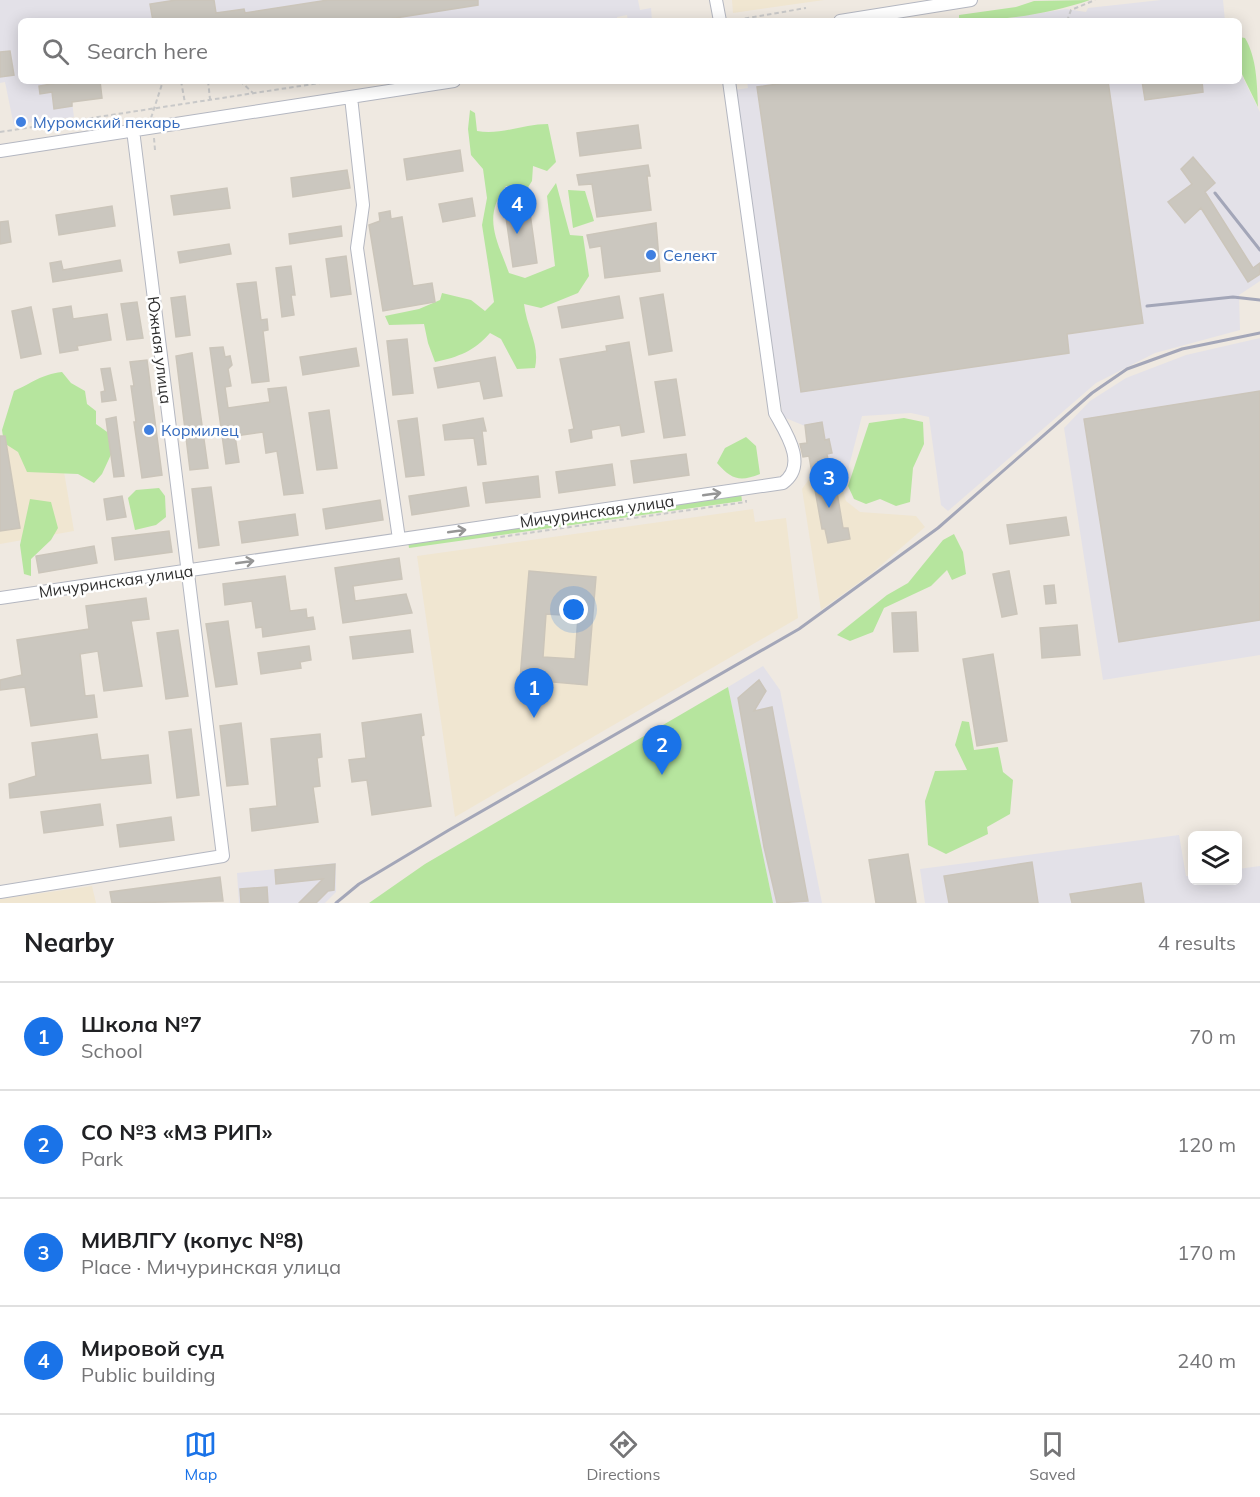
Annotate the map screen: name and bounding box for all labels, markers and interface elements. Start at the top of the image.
search box [18,18,1242,84]
icon: search [39,35,72,68]
text: Search here [87,37,208,65]
place label: Муромский пекарь [33,112,181,132]
marker: Муромский пекарь [14,115,28,129]
pin: 4 [498,184,536,234]
place label: Селект [663,245,718,265]
marker: Селект [644,248,658,262]
street label: Южная улица [143,295,177,405]
place label: Кормилец [161,420,239,440]
marker: Кормилец [142,423,156,437]
pin: 3 [810,458,848,508]
one-way arrow [702,488,722,499]
street label: Мичуринская улица [518,490,676,532]
one-way arrow [447,526,466,537]
one-way arrow [235,556,255,567]
street label: Мичуринская улица [37,560,195,602]
your location [559,595,588,624]
pin: 1 [514,668,554,718]
pin: 2 [642,726,682,775]
map controls [1188,831,1242,885]
button: layers [1188,831,1242,885]
text: Nearby [24,926,114,959]
text: 4 results [1158,930,1236,955]
text: Школа №7 [81,1010,202,1038]
text: 1 [38,1024,50,1049]
text: 70 m [1189,1024,1236,1049]
text: School [81,1038,143,1063]
text: СО №3 «МЗ РИП» [81,1118,272,1146]
text: 2 [38,1132,50,1157]
text: 120 m [1177,1132,1236,1157]
text: Park [81,1146,123,1171]
text: МИВЛГУ (копус №8) [81,1226,305,1254]
text: 3 [38,1240,50,1265]
text: 170 m [1177,1240,1236,1265]
text: Place · Мичуринская улица [81,1254,341,1279]
text: Мировой суд [81,1334,224,1362]
text: 4 [38,1348,50,1373]
text: 240 m [1177,1348,1236,1373]
text: Public building [81,1362,216,1387]
tab: Map [184,1428,217,1484]
tab: Directions [586,1428,660,1484]
tab: Saved [1029,1428,1076,1484]

